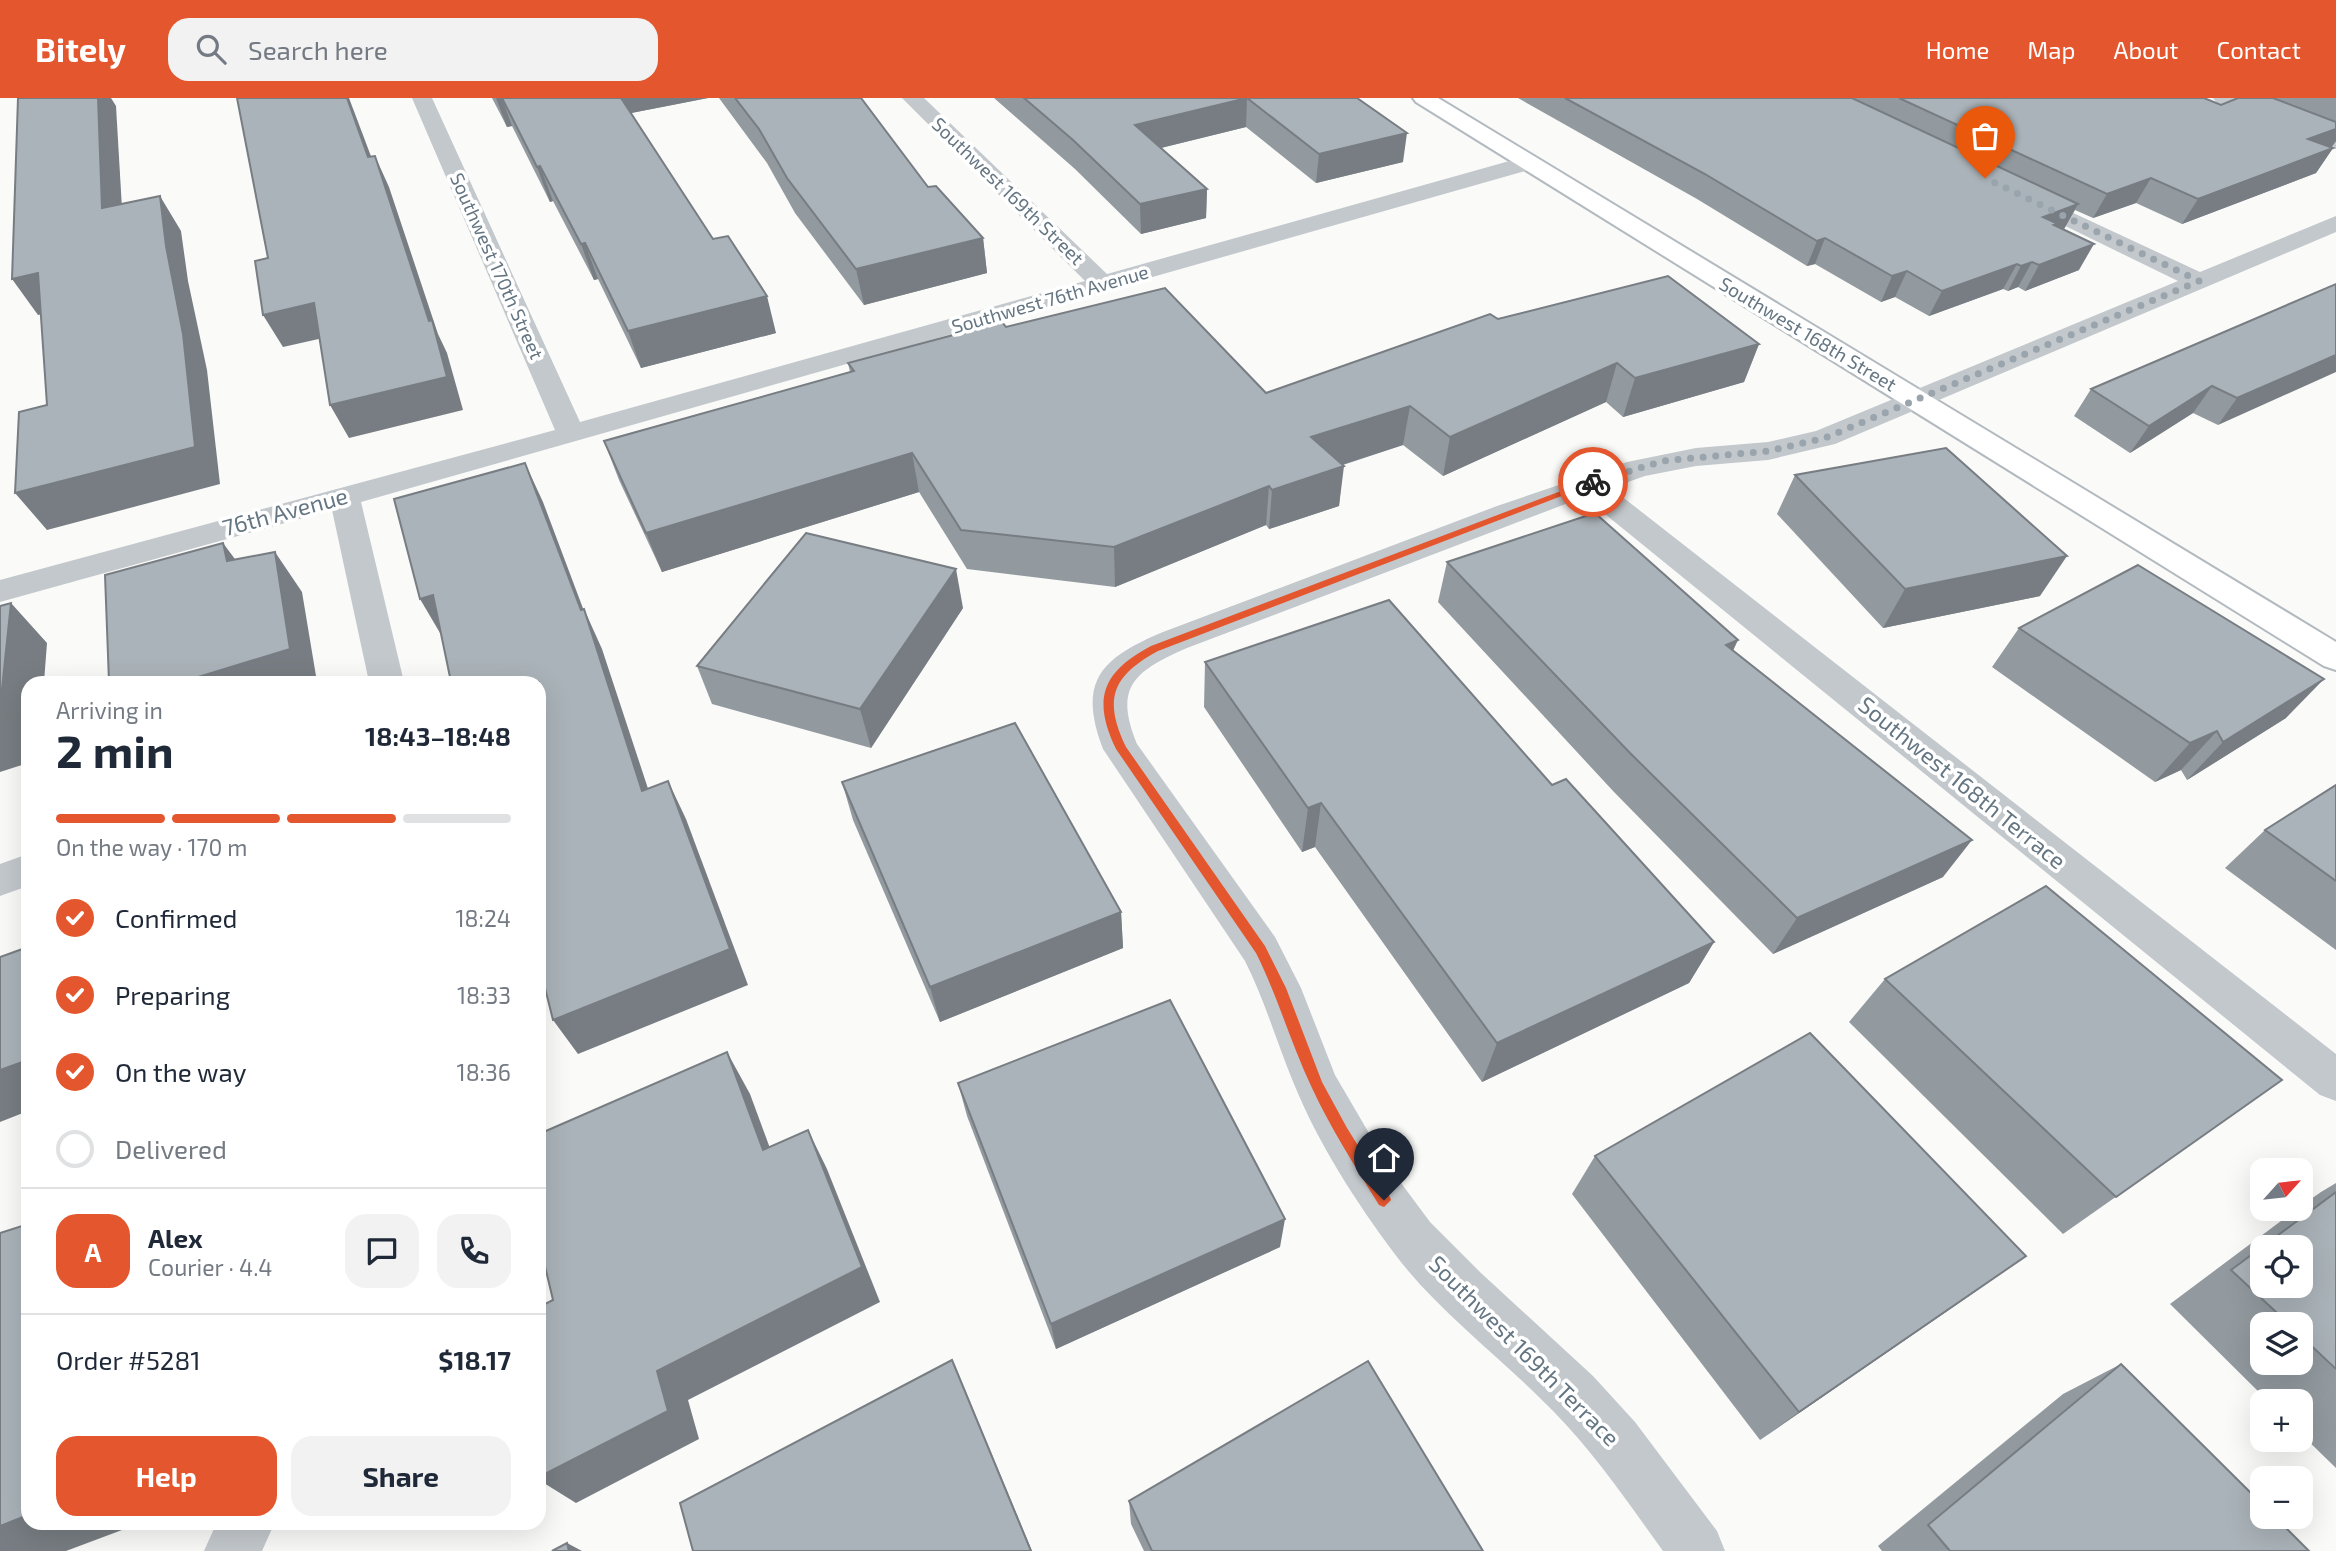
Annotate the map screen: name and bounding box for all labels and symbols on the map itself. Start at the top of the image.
pin [1955,106,2015,178]
street label: Southwest 169th Street [928,112,1089,269]
street label: Southwest 170th Street [446,169,549,363]
street label: Southwest 76th Avenue [949,259,1151,338]
street label: Southwest 168th Street [1715,271,1901,396]
courier [1558,447,1628,517]
street label: 76th Avenue [219,481,351,541]
street label: Southwest 168th Terrace [1853,690,2072,874]
pin [1354,1128,1414,1200]
north arrow [2250,1158,2314,1222]
street label: Southwest 169th Terrace [1424,1249,1626,1451]

